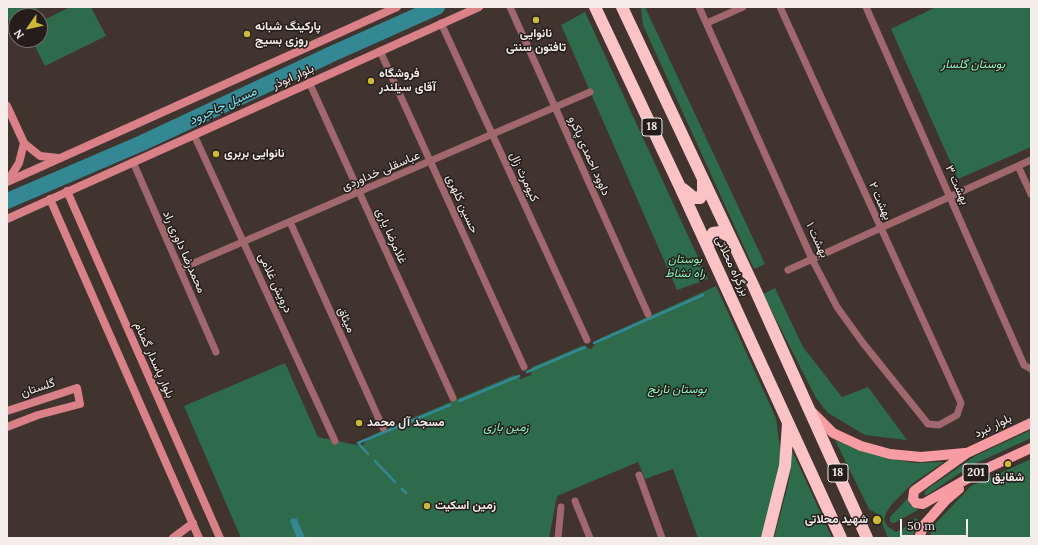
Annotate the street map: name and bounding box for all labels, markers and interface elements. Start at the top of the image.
north arrow [8,8,48,48]
marker: نانوایی تافتون سنتی [531,15,541,25]
place label: پارکینگ شبانه روزی بسیج [255,20,321,48]
text: N [11,27,27,42]
place label: نانوایی تافتون سنتی [506,27,566,55]
marker: پارکینگ شبانه روزی بسیج [242,29,252,39]
park label: بوستان گلسار [941,58,1005,72]
street label: بلوار ابوذر [270,61,316,93]
place label: فروشگاه آقای سیلندر [379,67,436,95]
marker: فروشگاه آقای سیلندر [366,76,376,86]
water label: مسیل جاجرود [187,84,259,128]
street label: داوود احمدی پاکرو [565,114,613,198]
road number: 18 [642,118,662,136]
place label: نانوایی بربری [224,147,285,161]
street label: عباسقلی خداوردی [340,148,422,194]
marker: نانوایی بربری [211,149,221,159]
street label: کیومرث زال [506,150,542,204]
street label: بهشت ۳ [942,163,972,207]
street label: حسین کلهری [443,172,481,236]
street label: بهشت ۲ [865,180,895,222]
street label: غلامرضا یاری [372,206,410,266]
street label: محمدرضا داوری راد [159,209,209,295]
street label: بهشت ۱ [803,220,831,260]
street label: بزرگراه محلاتی [712,234,752,298]
street label: درویش غلامی [255,251,295,315]
park label: بوستان راه نشاط [665,253,705,281]
street label: میثاق [334,305,358,335]
street label: بلوار پاسدار گمنام [131,320,177,400]
street label: گلستان [19,376,57,400]
park label: بوستان نارنج [648,383,706,397]
street label: بلوار نبرد [972,411,1014,441]
place label: مسجد آل محمد [367,416,445,430]
marker: مسجد آل محمد [354,418,364,428]
park label: زمین بازی [483,421,529,435]
marker: شقایق [1003,459,1013,469]
road number: 18 [828,464,848,482]
road number: 201 [963,464,989,482]
place label: شقایق [992,471,1024,485]
place label: زمین اسکیت [435,499,496,513]
marker: زمین اسکیت [422,501,432,511]
scale bar [902,511,970,537]
place label: شهید محلاتی [805,513,868,527]
marker: شهید محلاتی [871,514,883,526]
text: 50 m [907,518,935,533]

